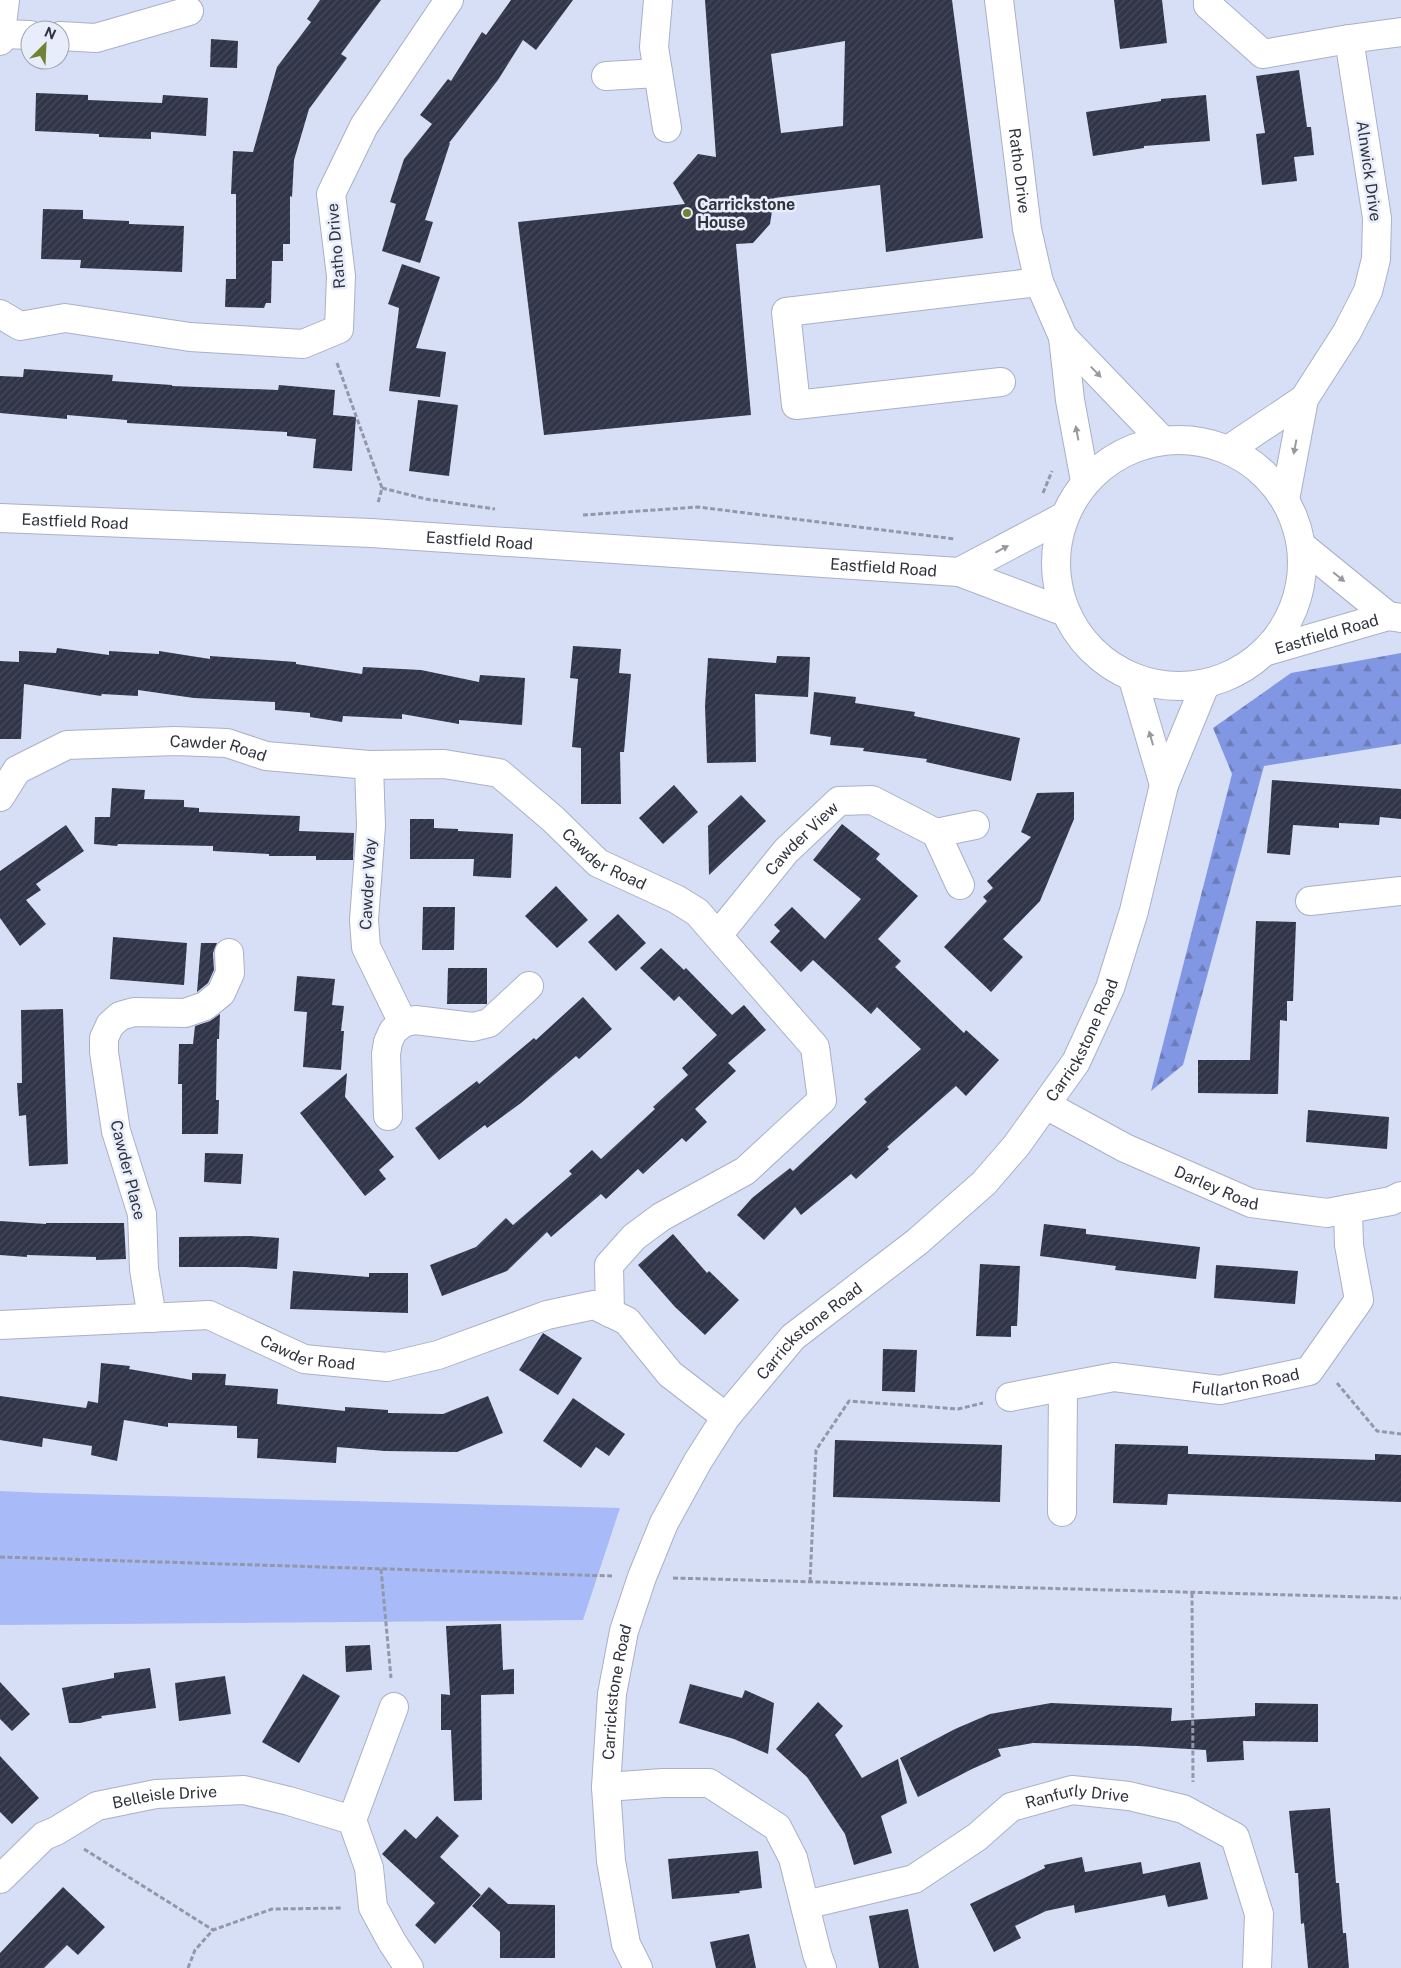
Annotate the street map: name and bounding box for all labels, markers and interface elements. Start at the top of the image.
north arrow [20,20,70,70]
text: N [42,24,59,43]
street label: Alnwick Drive [1353,120,1385,222]
street label: Ratho Drive [1005,127,1035,214]
place label: Carrickstone House [697,195,795,232]
street label: Ratho Drive [323,202,349,290]
marker: Carrickstone House [681,207,693,219]
one-way arrow [1090,366,1102,378]
one-way arrow [1072,425,1080,441]
one-way arrow [1290,440,1298,456]
street label: Eastfield Road [21,509,129,533]
street label: Eastfield Road [425,527,534,553]
one-way arrow [995,545,1009,553]
street label: Eastfield Road [829,554,938,580]
one-way arrow [1333,571,1346,582]
street label: Eastfield Road [1272,610,1381,658]
one-way arrow [1146,730,1154,745]
street label: Cawder Road [169,731,269,765]
street label: Cawder View [761,797,842,879]
street label: Cawder Road [558,824,649,894]
street label: Cawder Way [356,837,380,930]
street label: Carrickstone Road [1041,976,1122,1105]
street label: Cawder Place [106,1118,150,1222]
street label: Darley Road [1172,1161,1260,1213]
street label: Carrickstone Road [752,1278,866,1383]
street label: Cawder Road [257,1331,356,1373]
street label: Fullarton Road [1191,1364,1301,1399]
street label: Carrickstone Road [598,1622,635,1760]
street label: Ranfurly Drive [1023,1780,1130,1812]
street label: Belleisle Drive [110,1782,217,1812]

